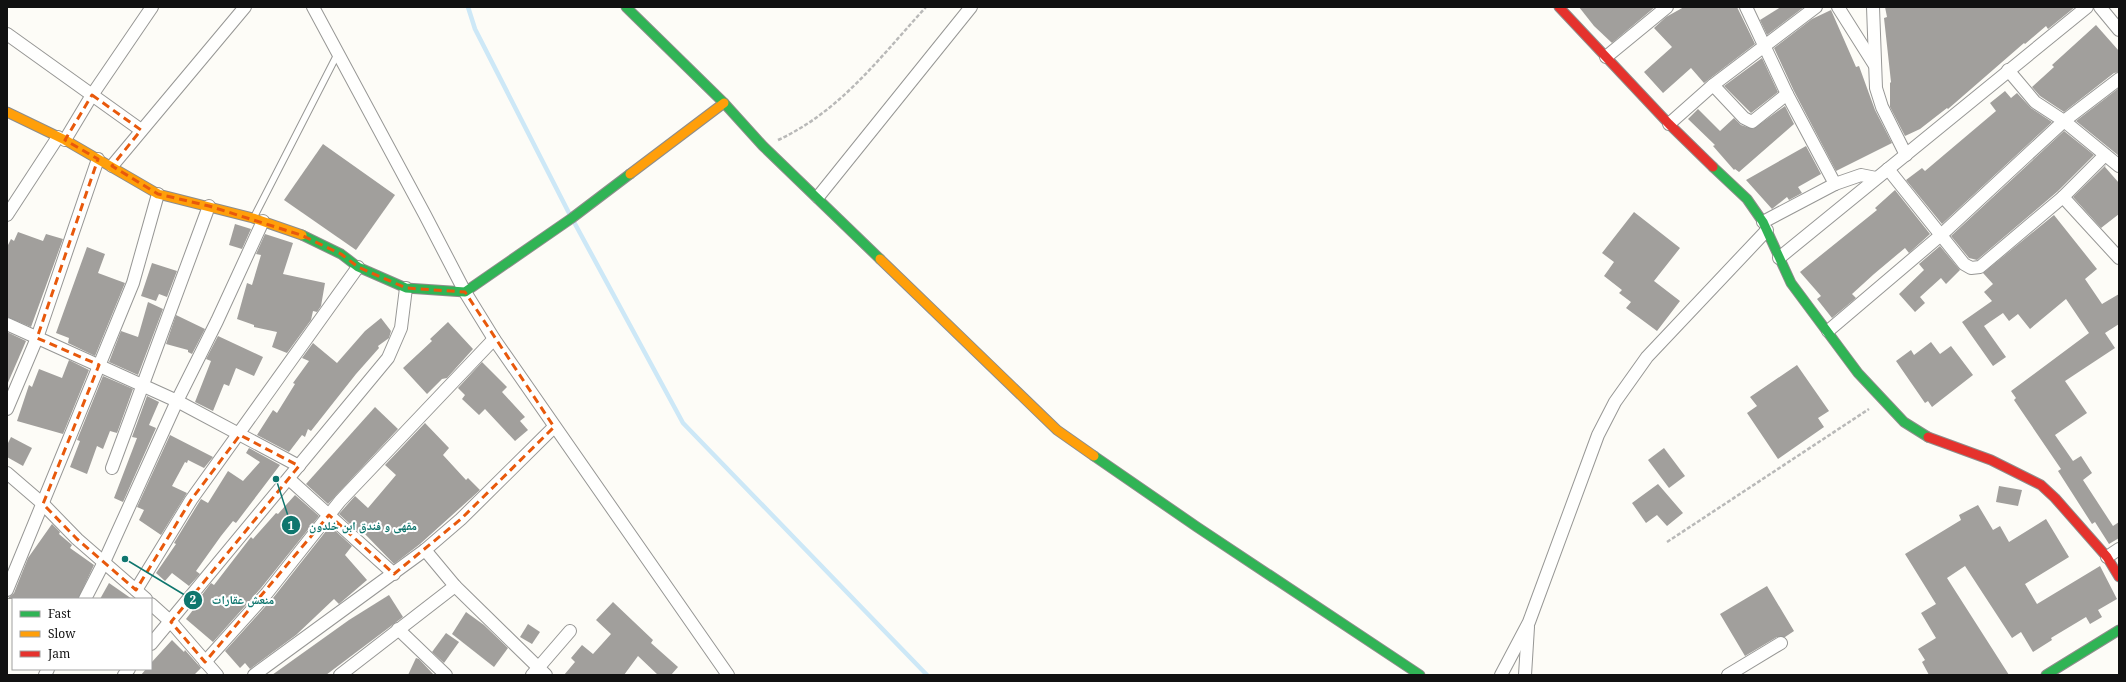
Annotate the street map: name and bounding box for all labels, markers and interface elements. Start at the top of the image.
callout: مقهى و فندق ابن خلدون [281,513,425,537]
text: 1 [288,517,295,534]
text: مقهى و فندق ابن خلدون [309,517,417,534]
callout: منعش عقارات [183,588,282,612]
text: 2 [190,591,197,608]
text: منعش عقارات [212,591,274,608]
legend [12,598,152,670]
text: Fast [48,605,71,622]
text: Slow [48,625,76,642]
text: Jam [47,645,70,662]

